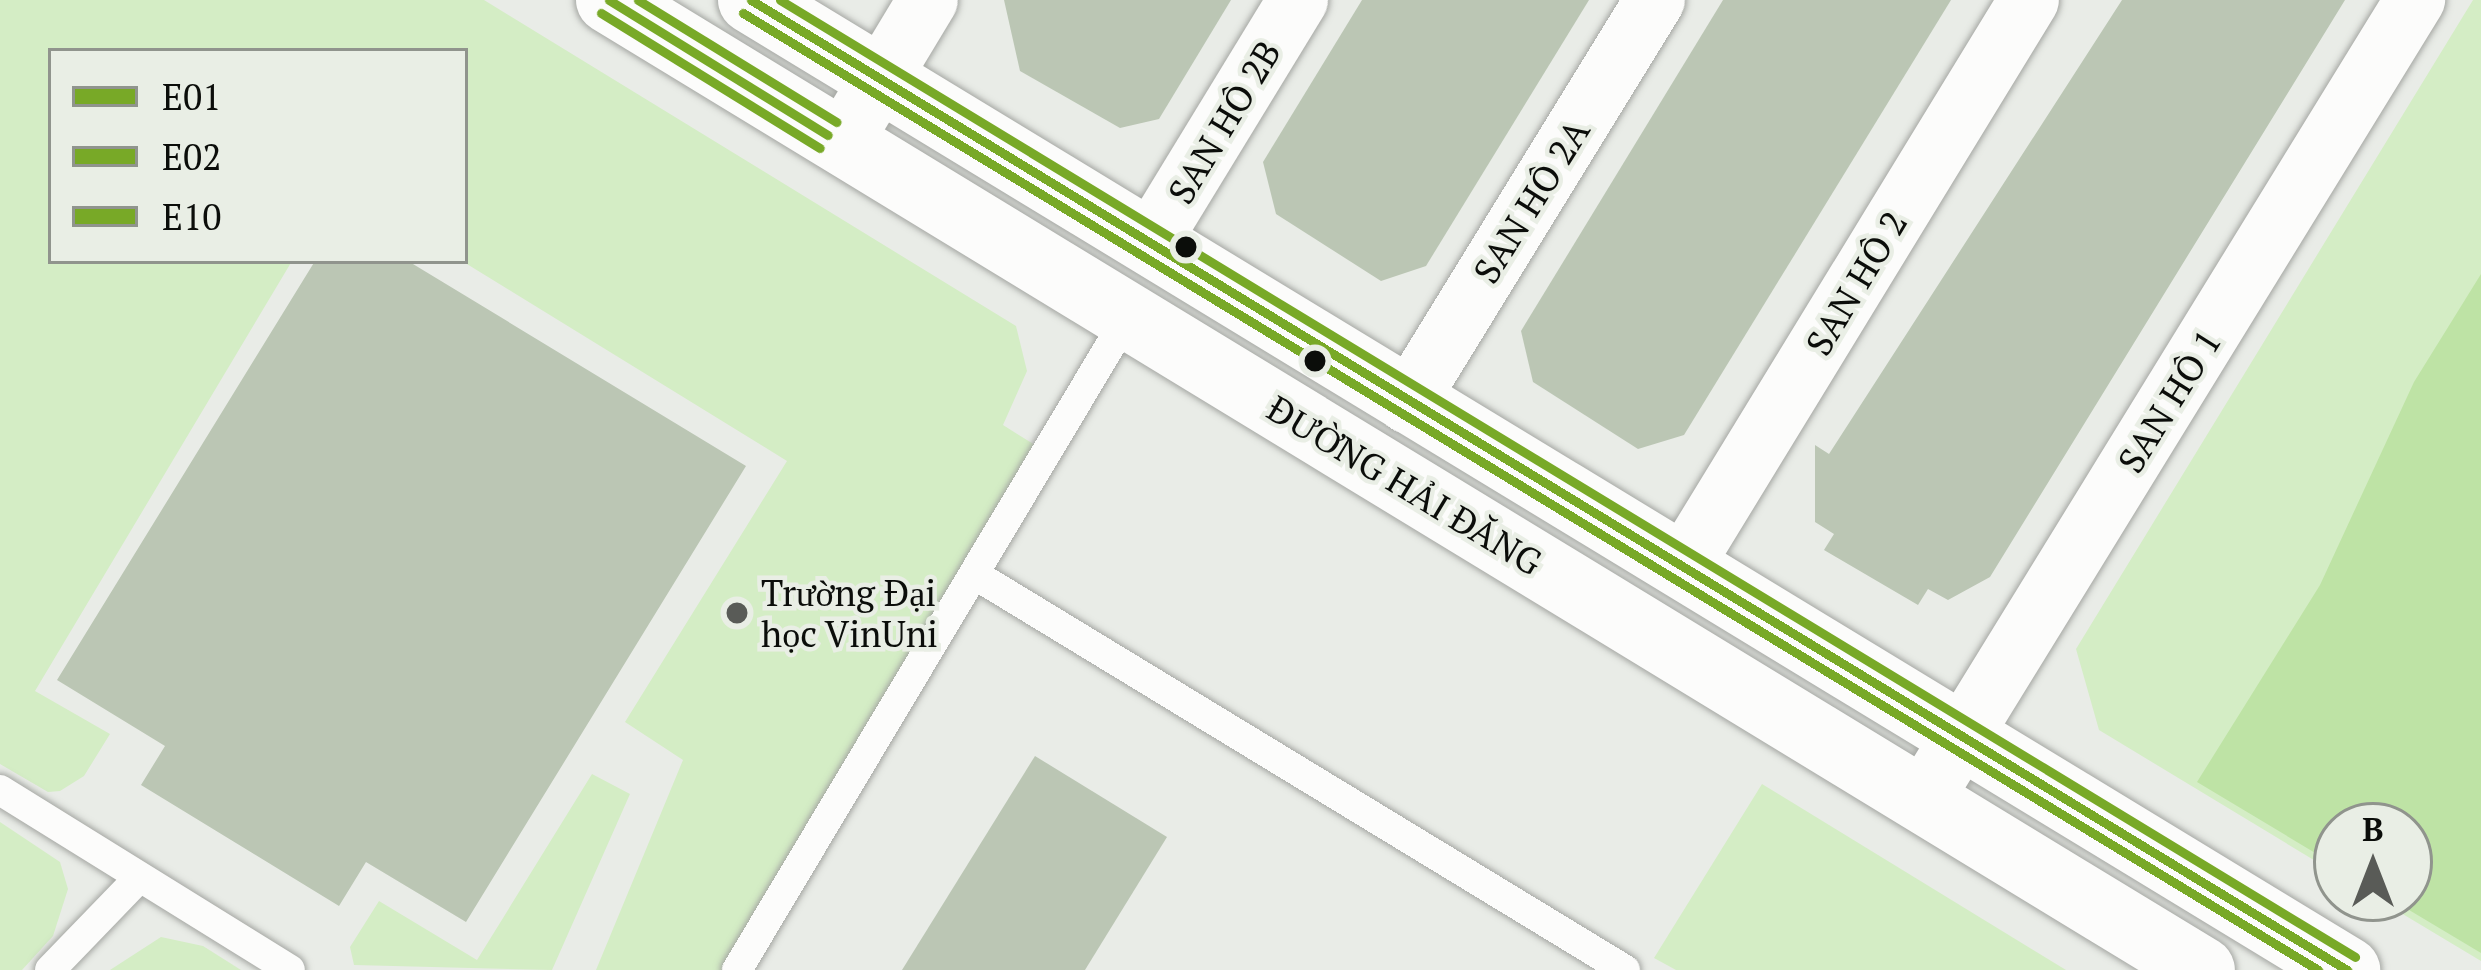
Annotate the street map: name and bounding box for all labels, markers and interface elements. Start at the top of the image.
street label: SAN HÔ 2B [1159,33,1289,211]
legend [48,48,468,264]
text: E01 [162,73,221,120]
street label: SAN HÔ 2A [1464,111,1598,291]
text: E02 [162,133,221,180]
text: E10 [162,193,221,240]
street label: SAN HÔ 2 [1796,203,1916,363]
unlabelled marker [1175,236,1197,258]
street label: SAN HÔ 1 [2108,322,2230,480]
unlabelled marker [1304,350,1326,372]
street label: ĐƯỜNG HẢI ĐĂNG [1260,386,1550,584]
place label: Trường Đại học VinUni [761,570,939,655]
marker: Trường Đại học VinUni [724,600,750,626]
north arrow [2313,802,2433,922]
text: B [2362,807,2384,850]

